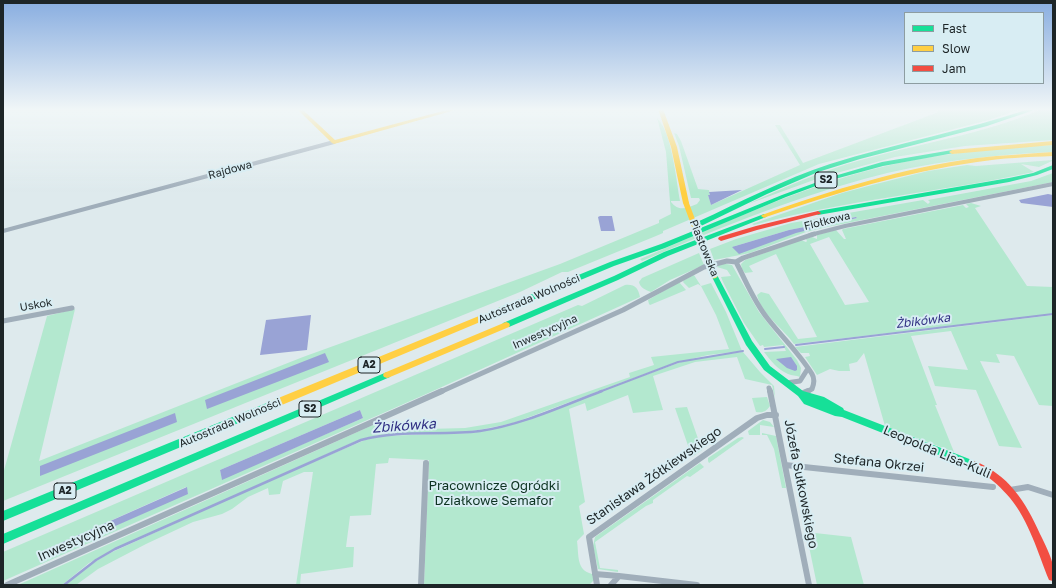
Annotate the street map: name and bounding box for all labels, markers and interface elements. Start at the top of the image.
legend [904,12,1044,84]
text: Fast [942,21,967,36]
text: Slow [942,41,970,56]
text: Jam [942,61,966,76]
street label: Rajdowa [207,158,253,182]
road number: S2 [815,172,837,188]
street label: Fiołkowa [802,209,852,233]
street label: Piastowska [687,218,721,278]
street label: Autostrada Wolności [476,272,582,326]
street label: Uskok [19,296,53,314]
water label: Żbikówka [895,311,951,331]
street label: Inwestycyjna [511,312,579,352]
road number: A2 [358,357,380,373]
street label: Autostrada Wolności [177,396,283,450]
road number: S2 [299,401,321,417]
water label: Żbikówka [372,415,436,437]
street label: Józefa Sułkowskiego [781,418,821,550]
street label: Leopolda Lisa-Kuli [881,422,993,482]
street label: Stanisława Żółkiewskiego [584,423,724,529]
street label: Stefana Okrzei [833,450,925,476]
park label: Pracownicze Ogródki Działkowe Semafor [428,478,560,509]
road number: A2 [54,483,76,499]
street label: Inwestycyjna [35,517,117,565]

